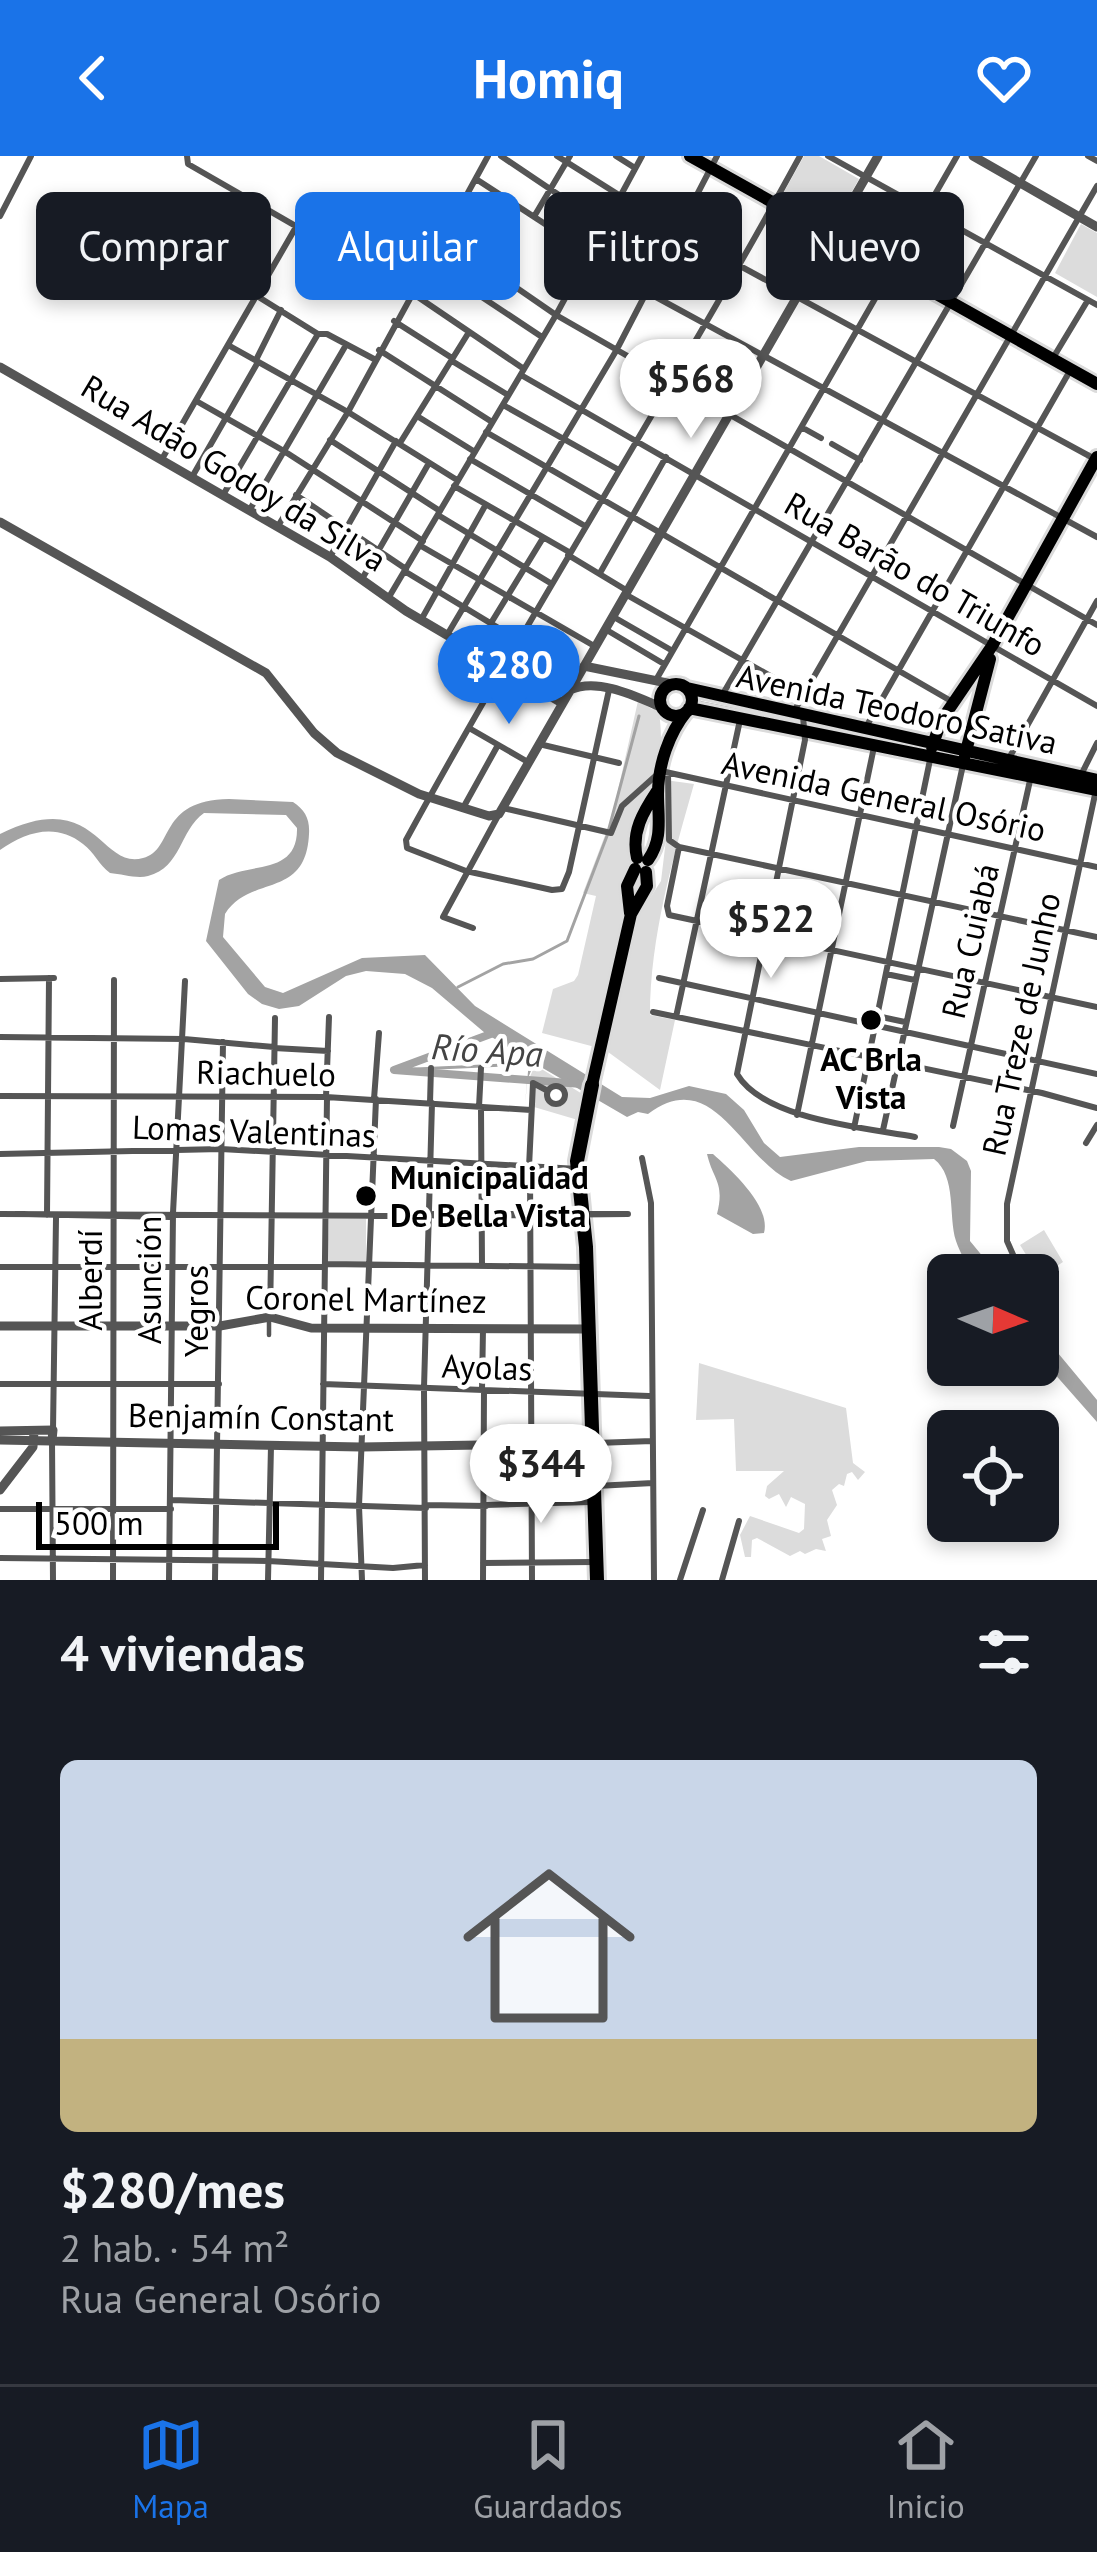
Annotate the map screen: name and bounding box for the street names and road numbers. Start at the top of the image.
street label: Rua Adão Godoy da Silva [74,364,395,581]
street label: Rua Barão do Triunfo [777,481,1053,666]
street label: Avenida Teodoro Sativa [733,654,1061,764]
street label: Avenida General Osório [718,740,1050,851]
street label: Rua Cuiabá [931,859,1008,1023]
street label: Rua Treze de Junho [972,888,1069,1159]
street label: Riachuelo [196,1050,336,1095]
street label: Lomas Valentinas [131,1105,377,1156]
street label: Asunción [127,1216,170,1344]
street label: Alberdí [68,1229,111,1331]
street label: Yegros [174,1265,217,1357]
street label: Coronel Martínez [245,1275,487,1322]
street label: Ayolas [441,1343,533,1390]
street label: Benjamín Constant [128,1393,394,1440]

